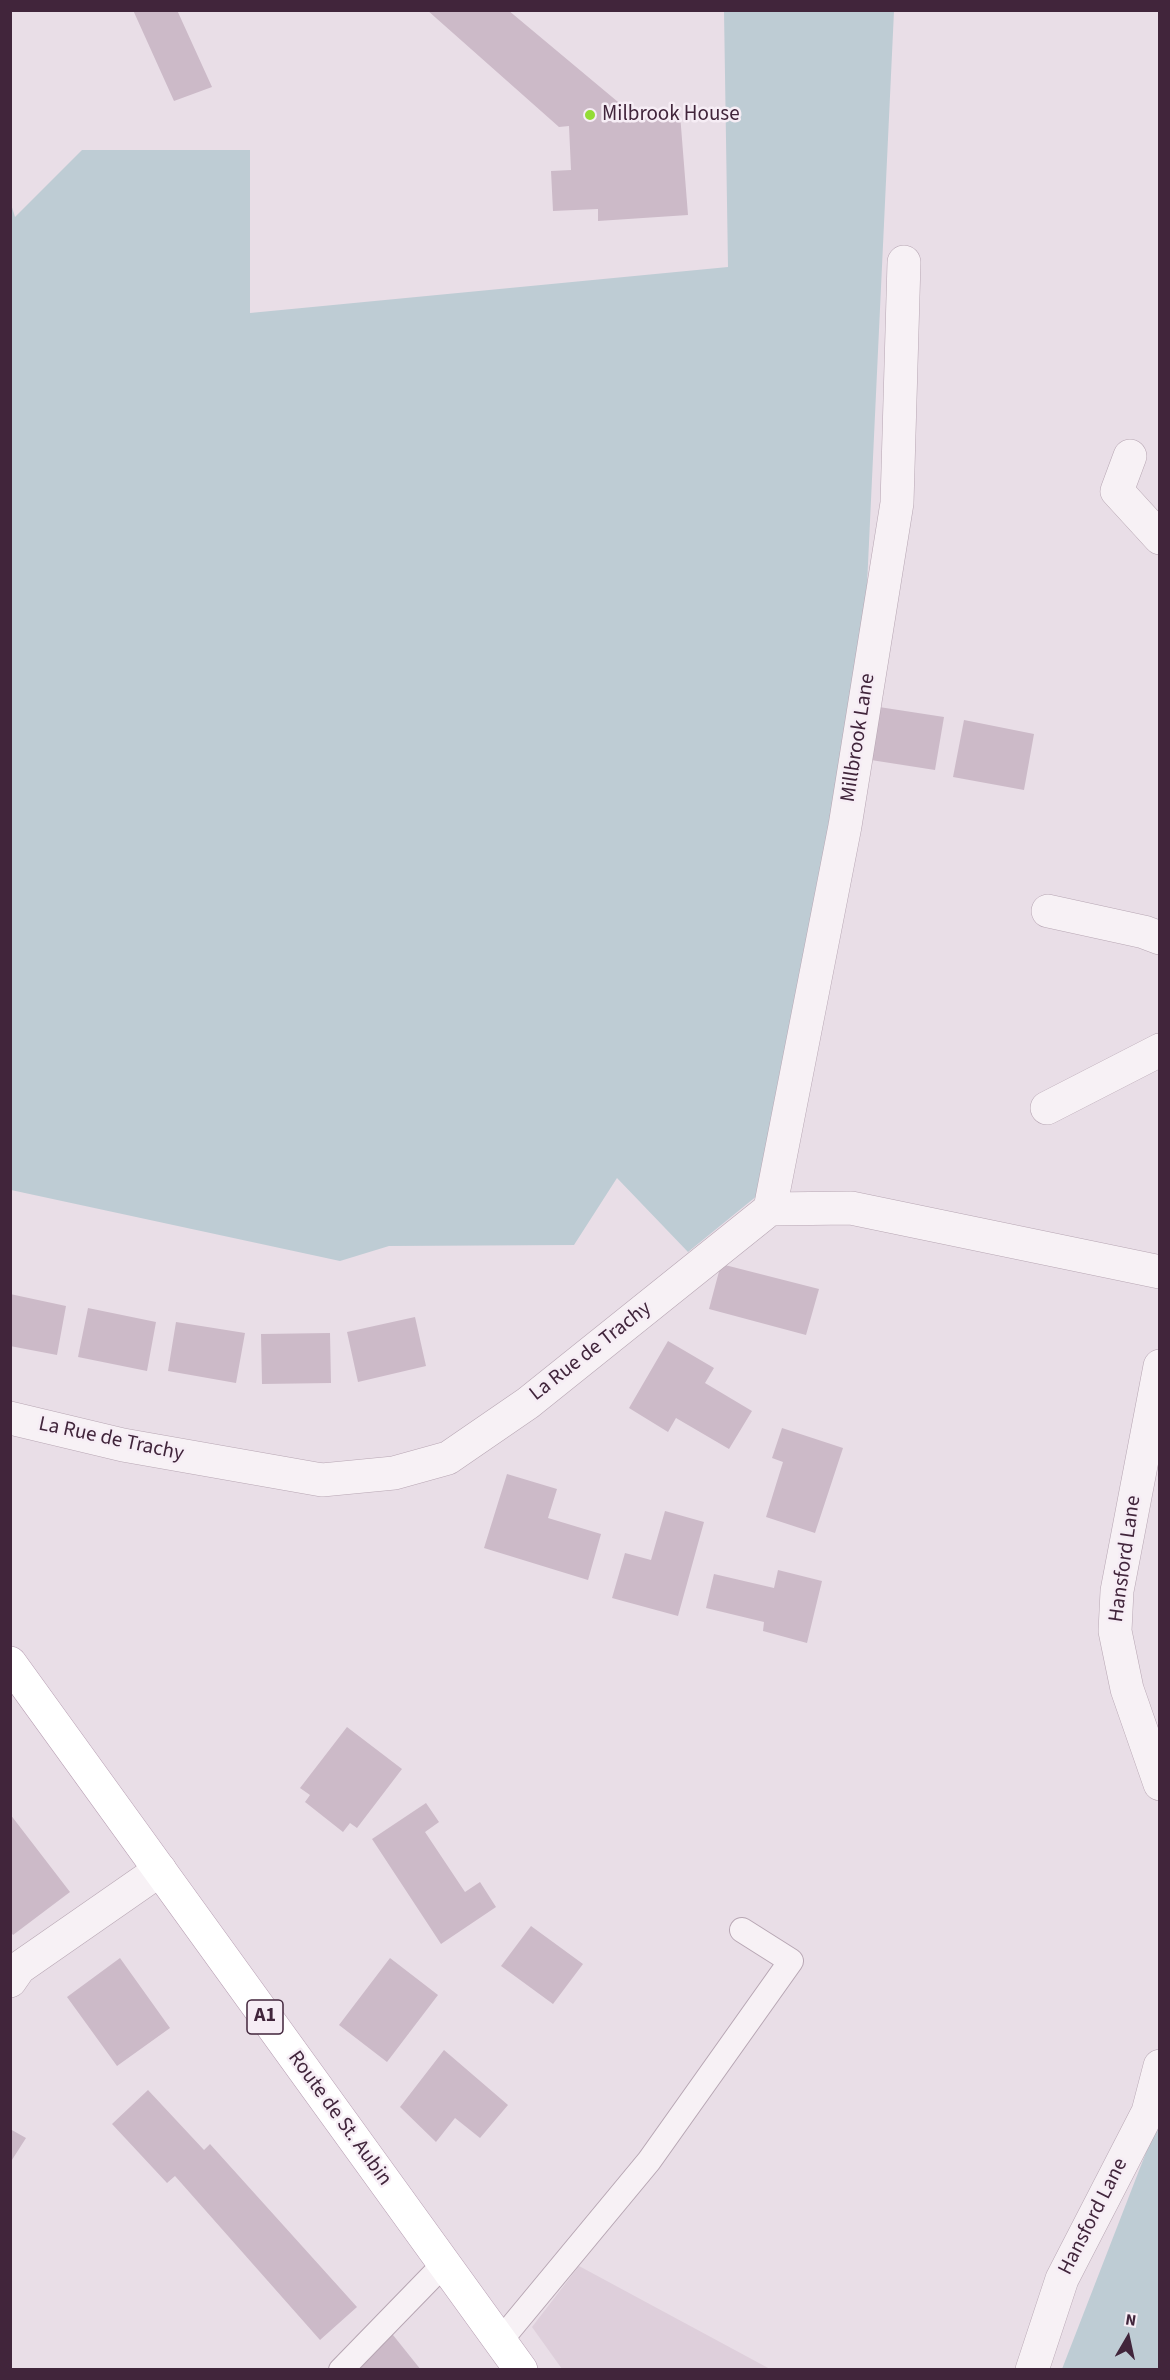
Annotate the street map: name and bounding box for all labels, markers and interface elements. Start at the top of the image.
place label: Milbrook House [602,102,740,128]
marker: Milbrook House [583,108,597,122]
street label: Millbrook Lane [836,672,882,804]
street label: La Rue de Trachy [525,1297,657,1407]
street label: La Rue de Trachy [36,1412,186,1468]
street label: Hansford Lane [1105,1494,1147,1624]
road number: A1 [247,2000,283,2034]
street label: Route de St. Aubin [282,2047,396,2191]
street label: Hansford Lane [1054,2154,1134,2280]
north arrow [1098,2308,1158,2368]
text: N [1124,2309,1138,2332]

